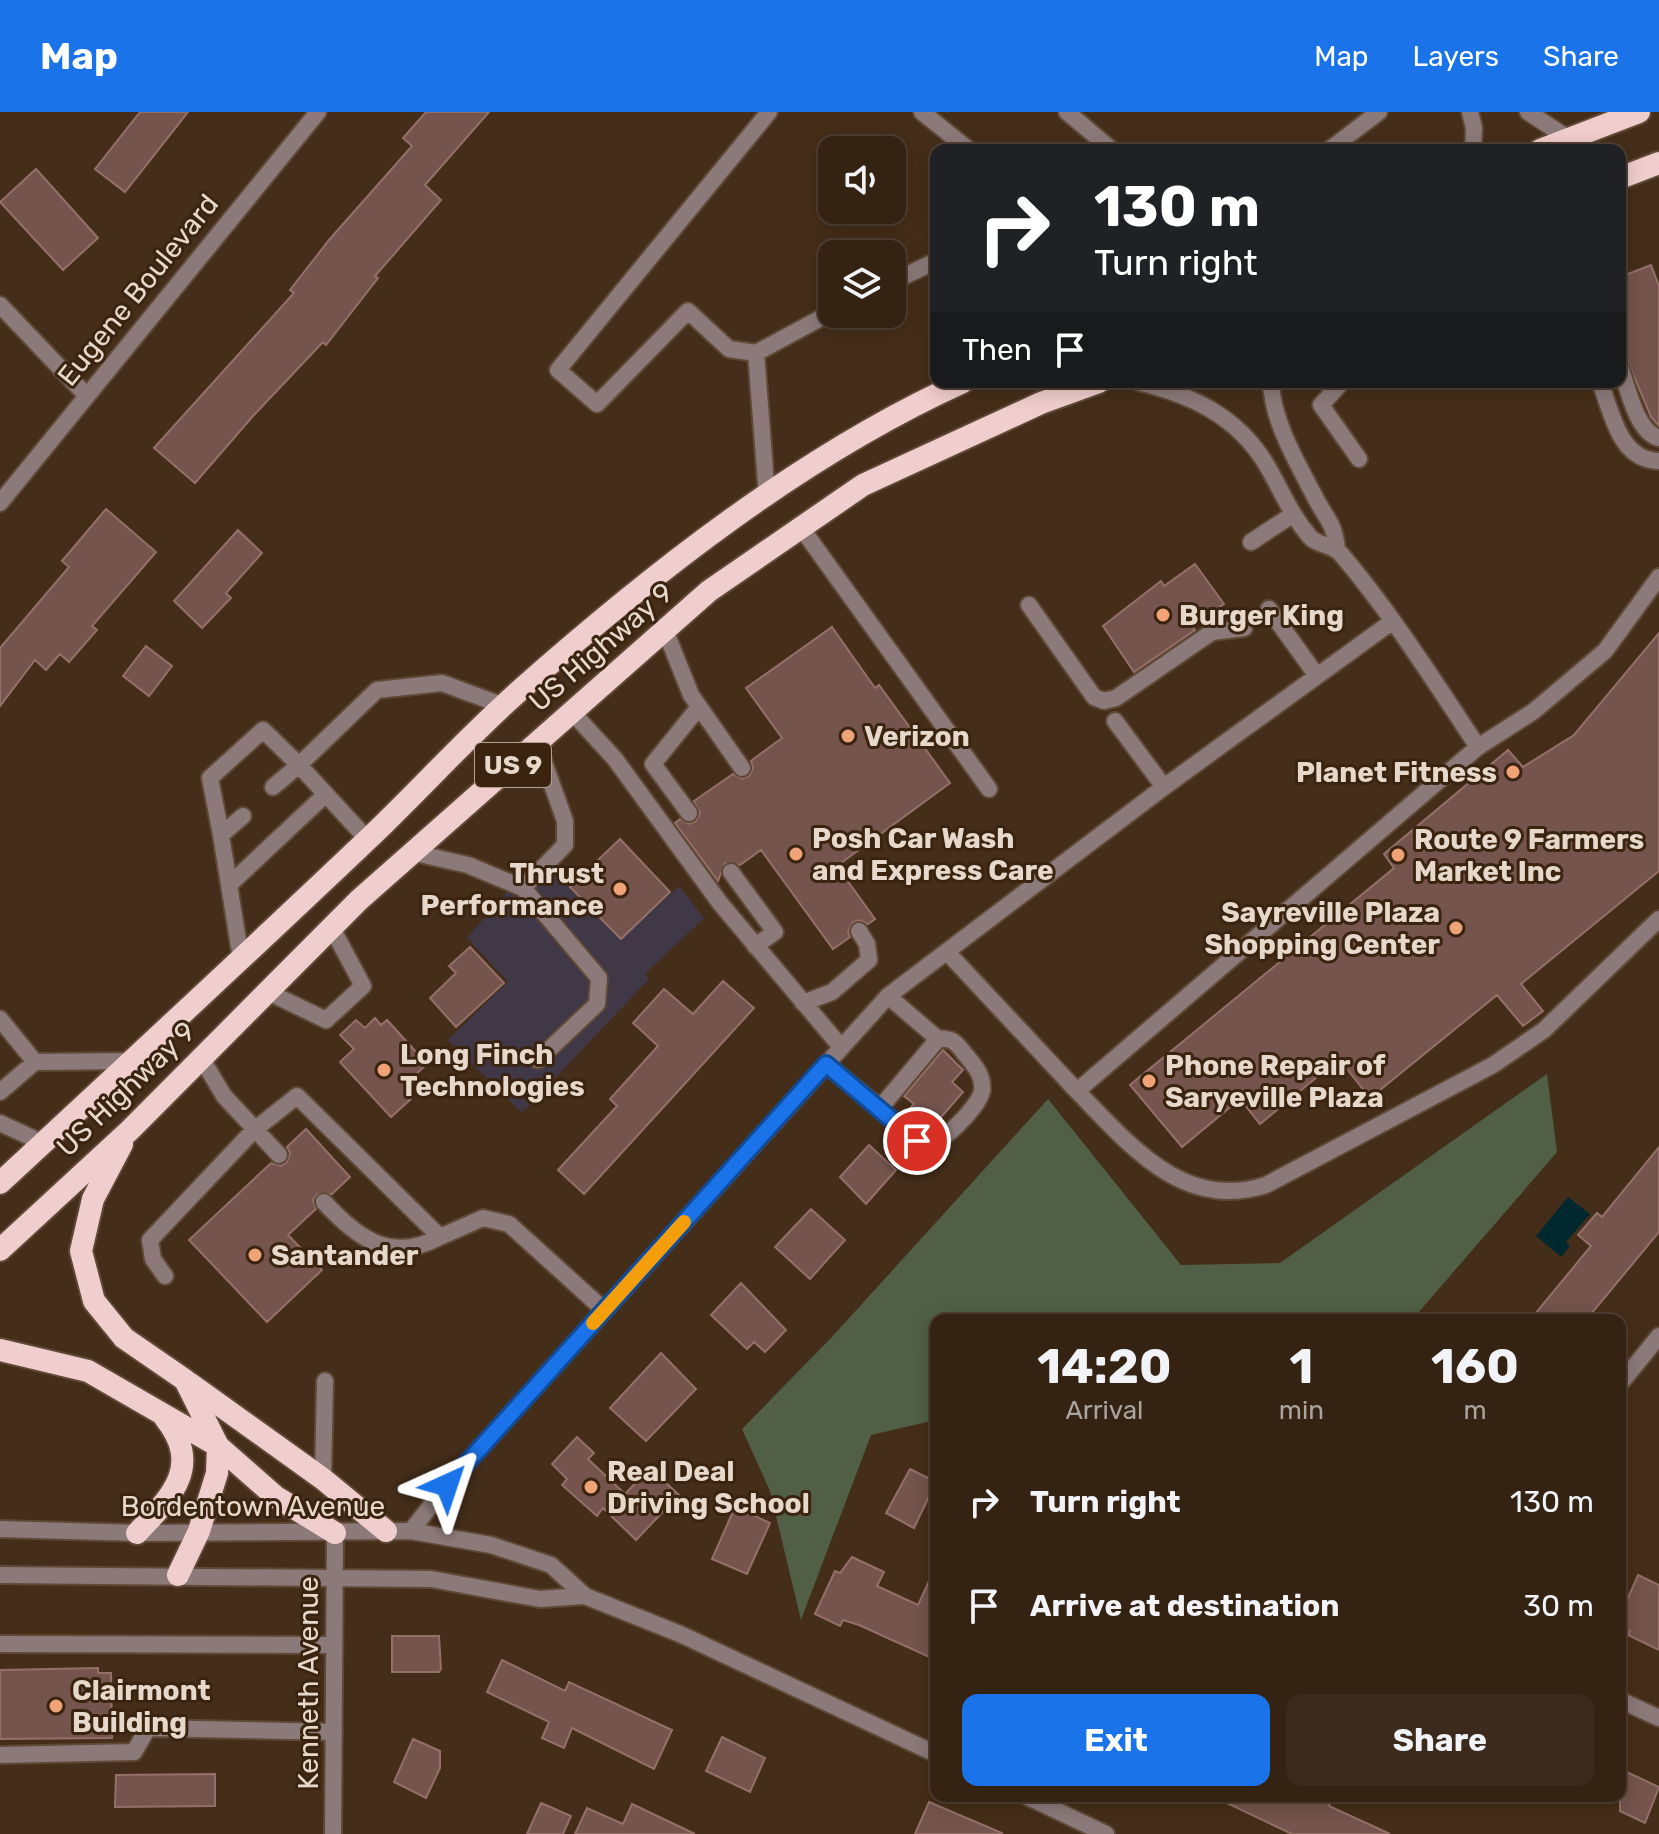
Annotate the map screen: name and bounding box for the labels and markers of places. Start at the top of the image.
place label: Burger King [1179,599,1344,632]
marker: Burger King [1154,606,1172,624]
place label: Verizon [864,720,970,753]
marker: Verizon [839,727,857,745]
place label: Planet Fitness [1296,756,1497,789]
marker: Planet Fitness [1504,763,1522,781]
place label: Posh Car Wash and Express Care [812,822,1054,887]
place label: Route 9 Farmers Market Inc [1414,823,1644,888]
marker: Posh Car Wash and Express Care [787,845,805,863]
marker: Route 9 Farmers Market Inc [1389,846,1407,864]
place label: Thrust Performance [421,857,604,922]
marker: Thrust Performance [611,880,629,898]
place label: Sayreville Plaza Shopping Center [1205,896,1440,961]
marker: Sayreville Plaza Shopping Center [1447,919,1465,937]
place label: Long Finch Technologies [400,1038,585,1103]
place label: Phone Repair of Saryeville Plaza [1165,1049,1386,1114]
marker: Long Finch Technologies [375,1061,393,1079]
marker: Phone Repair of Saryeville Plaza [1140,1072,1158,1090]
pin [883,1107,951,1175]
place label: Santander [271,1239,419,1272]
marker: Santander [246,1246,264,1264]
place label: Real Deal Driving School [607,1455,810,1520]
marker: Real Deal Driving School [582,1478,600,1496]
place label: Clairmont Building [72,1674,211,1739]
marker: Clairmont Building [47,1697,65,1715]

